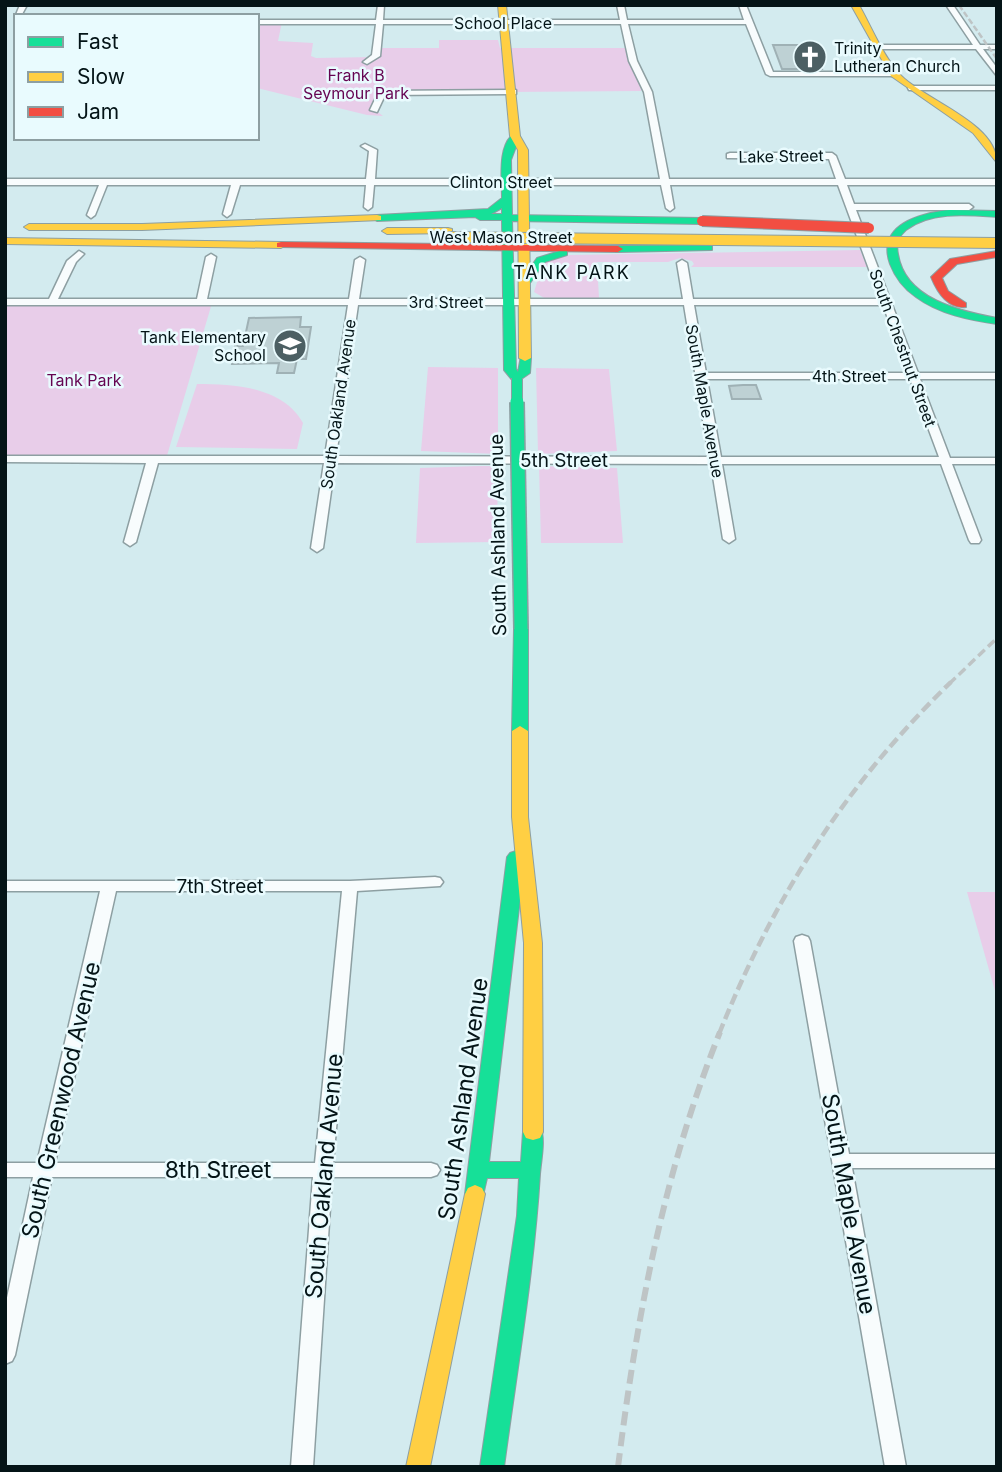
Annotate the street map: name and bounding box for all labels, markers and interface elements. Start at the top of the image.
street label: School Place [454,13,552,33]
legend [14,14,259,140]
text: Fast [77,29,119,54]
church icon: Trinity Lutheran Church [791,38,829,76]
place label: Trinity Lutheran Church [834,38,960,76]
text: Slow [77,64,125,89]
park label: Frank B Seymour Park [303,65,409,103]
text: Jam [77,99,119,124]
street label: Lake Street [738,145,824,167]
street label: Clinton Street [450,172,552,192]
street label: West Mason Street [429,227,573,247]
district label: TANK PARK [513,262,631,283]
street label: South Chestnut Street [865,266,941,430]
street label: 3rd Street [408,292,484,312]
street label: South Oakland Avenue [316,318,360,490]
street label: South Maple Avenue [682,323,728,479]
place label: Tank Elementary School [140,327,266,365]
school or university icon: Tank Elementary School [271,327,309,365]
street label: 4th Street [812,366,886,386]
park label: Tank Park [46,370,122,390]
street label: South Ashland Avenue [485,434,511,636]
street label: 5th Street [520,449,608,472]
street label: 7th Street [176,875,264,898]
street label: South Greenwood Avenue [16,959,106,1241]
street label: South Ashland Avenue [432,976,494,1222]
street label: South Oakland Avenue [299,1052,349,1300]
street label: South Maple Avenue [816,1091,882,1317]
street label: 8th Street [165,1156,272,1184]

